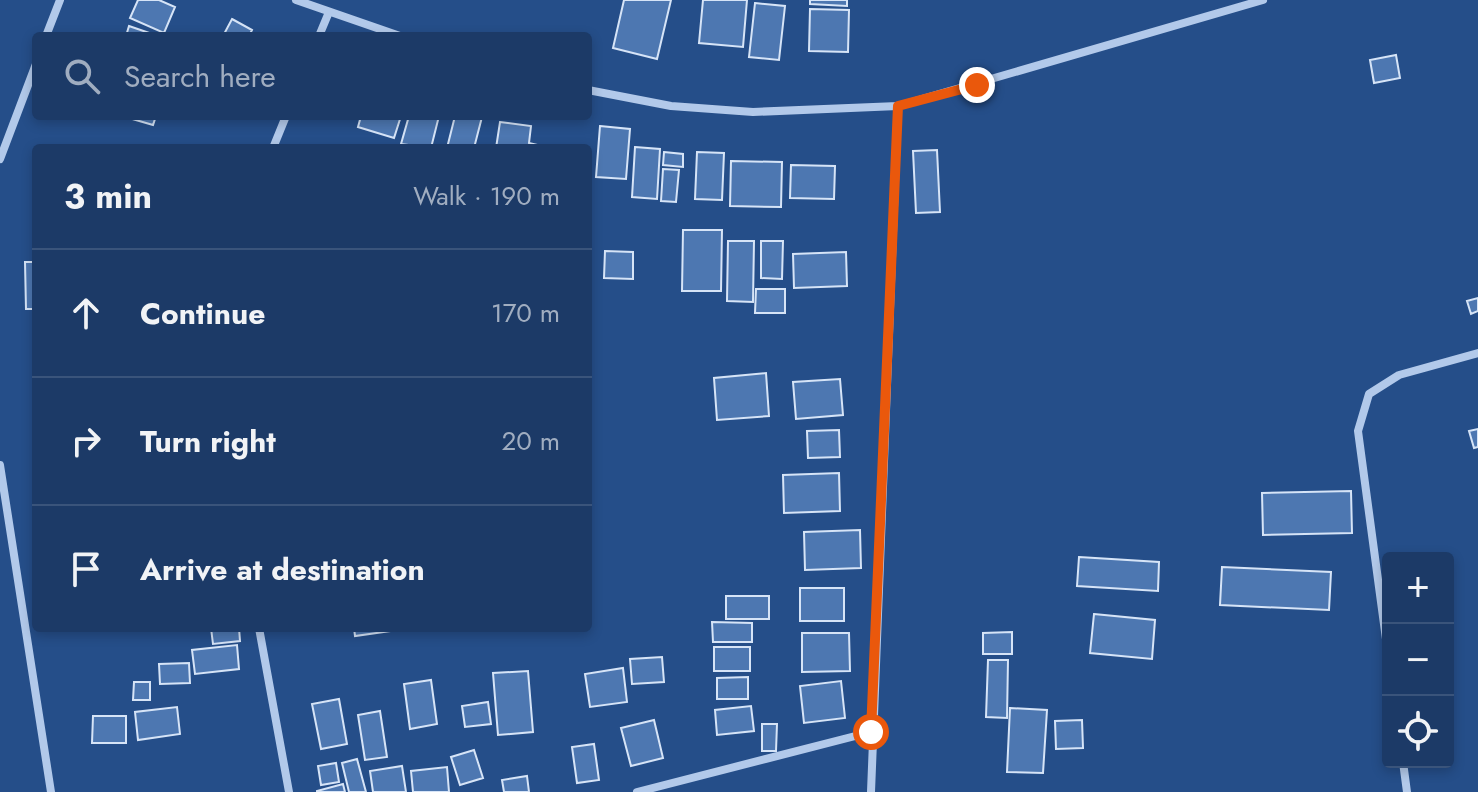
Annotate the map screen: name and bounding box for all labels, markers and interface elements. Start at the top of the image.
search box [32,32,592,120]
icon: search [60,54,104,98]
text: Search here [124,55,276,98]
route end [959,67,995,103]
text: 3 min [64,172,152,221]
text: Walk · 190 m [413,177,560,215]
icon: ahead [64,291,108,335]
text: Continue [140,292,266,335]
text: 170 m [491,294,560,332]
icon: right [64,419,108,463]
text: Turn right [140,420,276,463]
text: 20 m [502,422,560,460]
icon: arrive [64,547,108,591]
text: Arrive at destination [140,548,425,591]
map controls [1382,552,1454,768]
button: + [1382,552,1454,624]
button: − [1382,624,1454,696]
button: locate [1382,696,1454,768]
route start [853,714,889,750]

